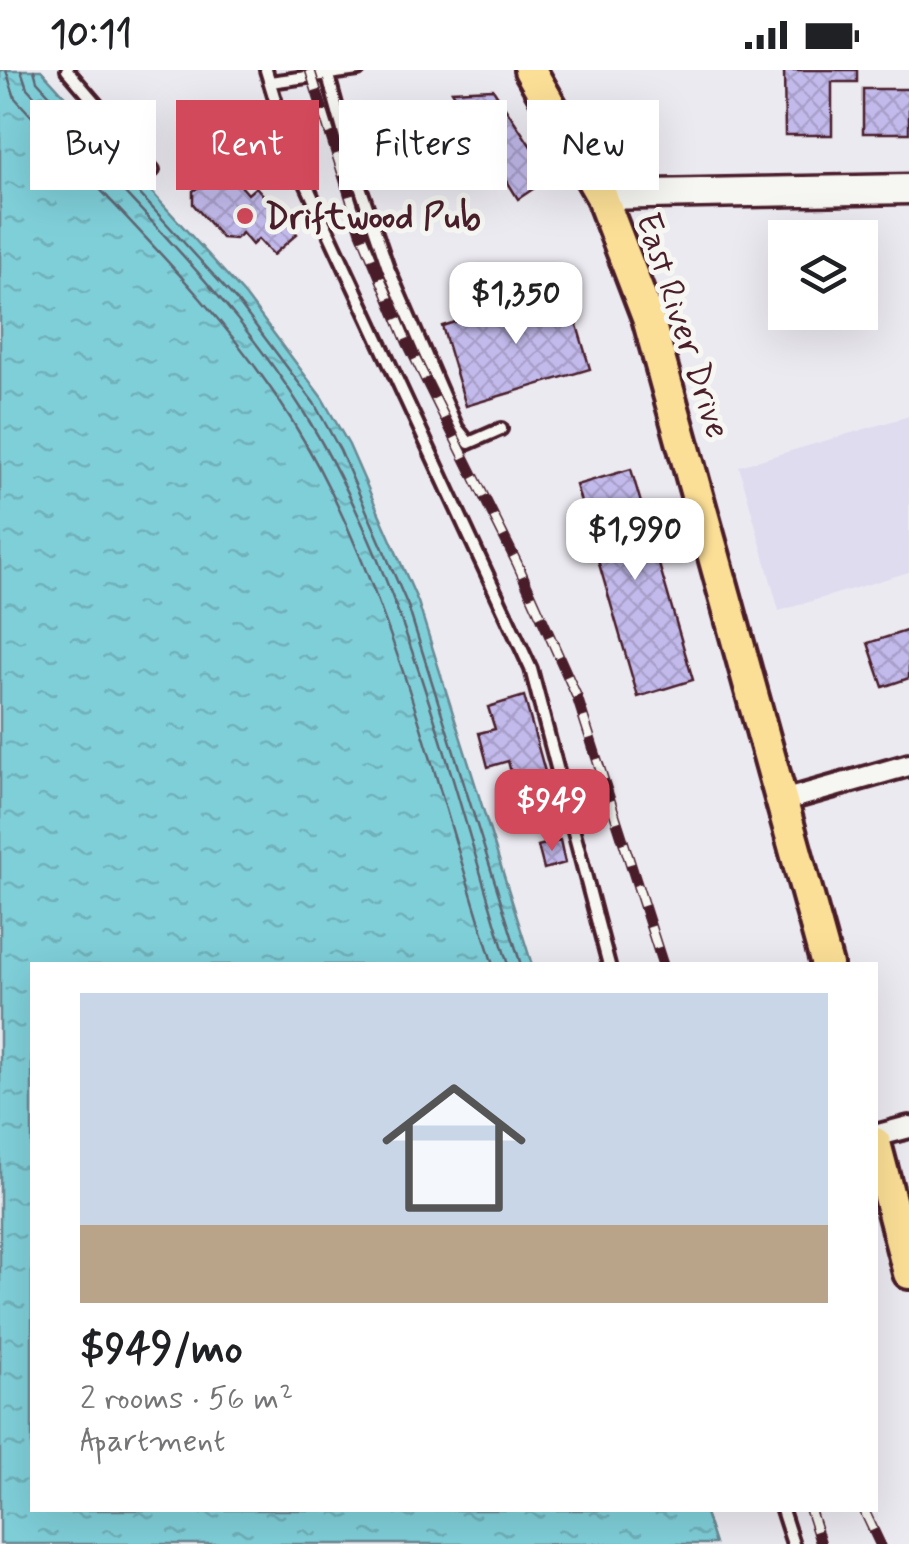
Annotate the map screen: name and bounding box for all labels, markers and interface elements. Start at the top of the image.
text: 10:11 [50,11,132,60]
chip: Buy [30,100,156,190]
chip: Rent [176,100,319,190]
chip: Filters [339,100,507,190]
chip: New [527,100,659,190]
place label: Driftwood Pub [265,195,481,241]
marker: Driftwood Pub [234,205,256,227]
street label: East River Drive [624,207,740,445]
map controls [768,220,878,330]
button: layers [768,220,878,330]
pin: $1,350 [435,262,597,347]
text: $1,350 [471,273,561,315]
pin: $1,990 [554,498,716,583]
text: $1,990 [588,509,682,551]
pin: $949 [493,769,611,854]
text: $949 [517,780,587,822]
icon: home [364,1058,544,1238]
text: $949/mo [80,1323,243,1378]
text: 2 rooms · 56 m² [80,1378,293,1420]
text: Apartment [80,1420,225,1462]

